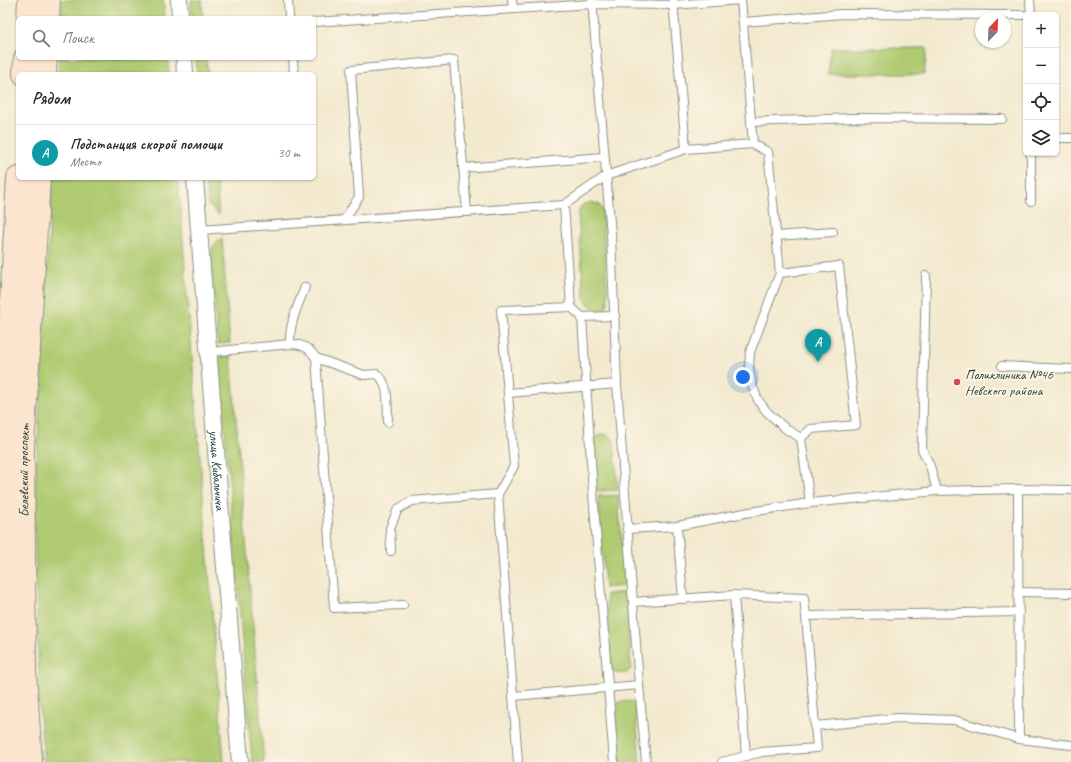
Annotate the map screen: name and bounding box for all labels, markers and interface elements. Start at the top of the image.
north arrow [975,12,1011,48]
map controls [1023,12,1059,156]
button: + [1023,12,1059,48]
search box [16,16,316,60]
icon: search [30,27,52,49]
text: Поиск [62,29,94,48]
button: − [1023,48,1059,84]
button: locate [1023,84,1059,120]
text: Рядом [32,88,70,109]
button: layers [1023,120,1059,156]
text: Подстанция скорой помощи [70,135,222,154]
text: A [42,145,48,161]
text: 30 m [278,145,300,161]
text: Место [70,154,101,170]
pin: A [805,329,831,362]
place label: Поликлиника №46 Невского района [965,366,1054,399]
your location [733,367,753,387]
marker: Поликлиника №46 Невского района [952,377,962,387]
street label: Белевский проспект [15,422,34,517]
street label: улица Кибальчича [205,428,229,512]

